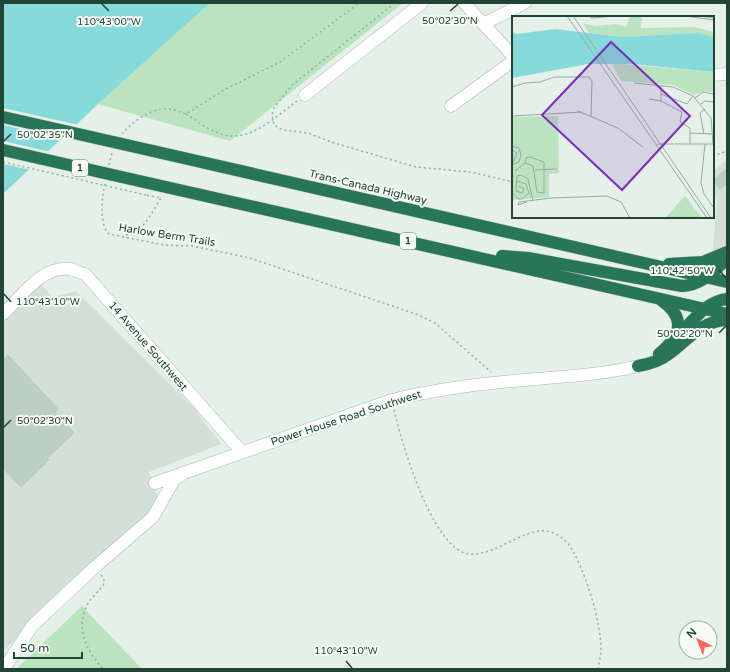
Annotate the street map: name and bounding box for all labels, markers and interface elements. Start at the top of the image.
text: 50°02'30"N [422,15,478,27]
text: 110°43'00"W [77,16,141,28]
inset map [512,16,714,218]
text: 50°02'35"N [17,129,73,141]
road number: 1 [72,160,88,176]
street label: Trans-Canada Highway [308,167,428,207]
street label: Harlow Berm Trails [118,221,216,249]
road number: 1 [400,233,416,249]
text: 110°42'50"W [650,265,714,277]
text: 110°43'10"W [16,296,80,308]
street label: 14 Avenue Southwest [106,299,190,393]
text: 50°02'20"N [657,328,713,340]
street label: Power House Road Southwest [269,387,423,449]
text: 50°02'30"N [17,415,73,427]
north arrow [678,620,718,660]
text: N [684,625,699,641]
scale bar [14,634,82,660]
text: 50 m [20,641,49,655]
text: 110°43'10"W [314,645,378,657]

